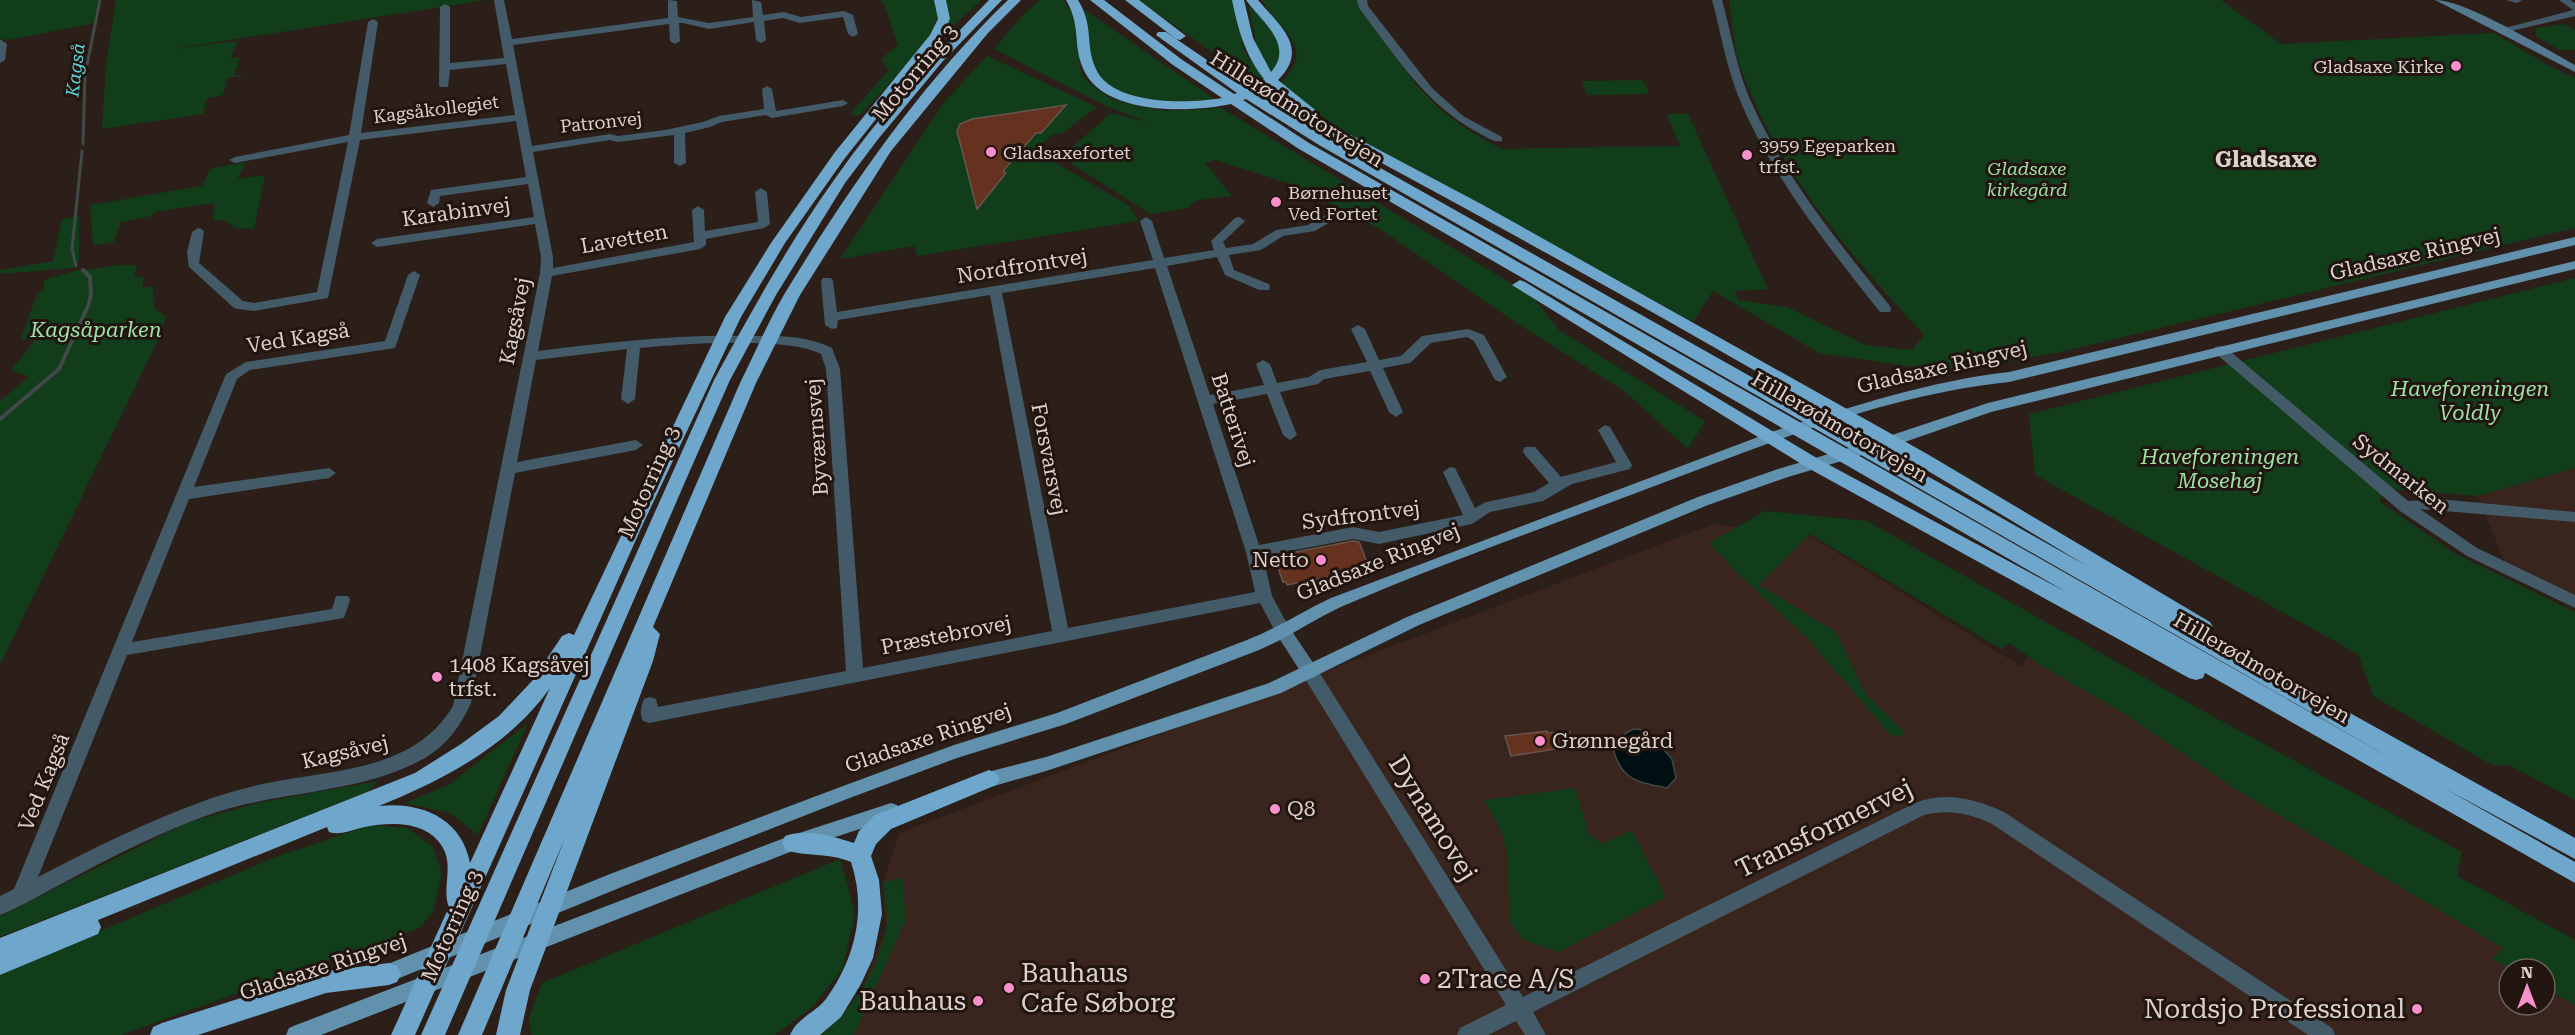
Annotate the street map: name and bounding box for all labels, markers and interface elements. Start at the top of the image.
street label: Motorring 3 [867,19,963,127]
water label: Kagså [61,42,89,99]
street label: Hillerødmotorvejen [1206,46,1388,172]
place label: Gladsaxe Kirke [2313,56,2444,77]
marker: Gladsaxe Kirke [2449,59,2463,73]
street label: Kagsåkollegiet [372,91,500,127]
street label: Patronvej [559,107,643,137]
place label: 3959 Egeparken trfst. [1759,135,1897,177]
place label: Gladsaxefortet [1003,142,1131,163]
marker: Gladsaxefortet [984,145,998,159]
district label: Gladsaxe [2215,147,2317,172]
marker: 3959 Egeparken trfst. [1740,148,1754,162]
park label: Gladsaxe kirkegård [1987,158,2067,200]
place label: Børnehuset Ved Fortet [1288,182,1388,224]
street label: Karabinvej [400,193,512,231]
marker: Børnehuset Ved Fortet [1269,195,1283,209]
street label: Lavetten [579,219,670,258]
street label: Gladsaxe Ringvej [2328,223,2502,285]
street label: Nordfrontvej [955,244,1089,288]
street label: Kagsåvej [495,275,535,367]
park label: Kagsåparken [29,318,162,342]
street label: Ved Kagså [245,318,352,358]
street label: Gladsaxe Ringvej [1855,336,2029,398]
street label: Hillerødmotorvejen [1748,367,1933,488]
street label: Batterivej [1207,370,1259,470]
street label: Byværnsvej [801,377,833,497]
park label: Haveforeningen Voldly [2390,377,2549,425]
street label: Forsvarsvej [1026,401,1072,517]
street label: Motorring 3 [614,422,684,542]
street label: Sydmarken [2348,429,2454,519]
park label: Haveforeningen Mosehøj [2140,445,2299,493]
street label: Sydfrontvej [1301,496,1421,534]
street label: Gladsaxe Ringvej [1293,518,1463,606]
place label: Netto [1252,548,1309,572]
marker: Netto [1314,553,1328,567]
street label: Hillerødmotorvejen [2170,608,2355,729]
street label: Præstebrovej [879,611,1013,659]
place label: 1408 Kagsåvej trfst. [449,653,590,701]
marker: 1408 Kagsåvej trfst. [430,670,444,684]
street label: Gladsaxe Ringvej [842,698,1014,778]
street label: Ved Kagså [14,729,75,834]
place label: Grønnegård [1552,729,1674,753]
street label: Kagsåvej [299,730,391,774]
marker: Grønnegård [1533,734,1547,748]
street label: Dynamovej [1383,750,1483,886]
street label: Transformervej [1731,772,1917,884]
place label: Q8 [1287,797,1315,821]
marker: Q8 [1268,802,1282,816]
street label: Motorring 3 [417,866,487,986]
street label: Gladsaxe Ringvej [237,929,409,1005]
north arrow [2497,957,2557,1017]
place label: Bauhaus Cafe Søborg [1021,958,1175,1018]
text: N [2521,963,2533,982]
place label: 2Trace A/S [1437,964,1574,994]
marker: 2Trace A/S [1418,972,1432,986]
marker: Bauhaus Cafe Søborg [1002,981,1016,995]
place label: Bauhaus [859,986,966,1016]
marker: Bauhaus [971,994,985,1008]
place label: Nordsjo Professional [2144,994,2405,1024]
marker: Nordsjo Professional [2410,1002,2424,1016]

